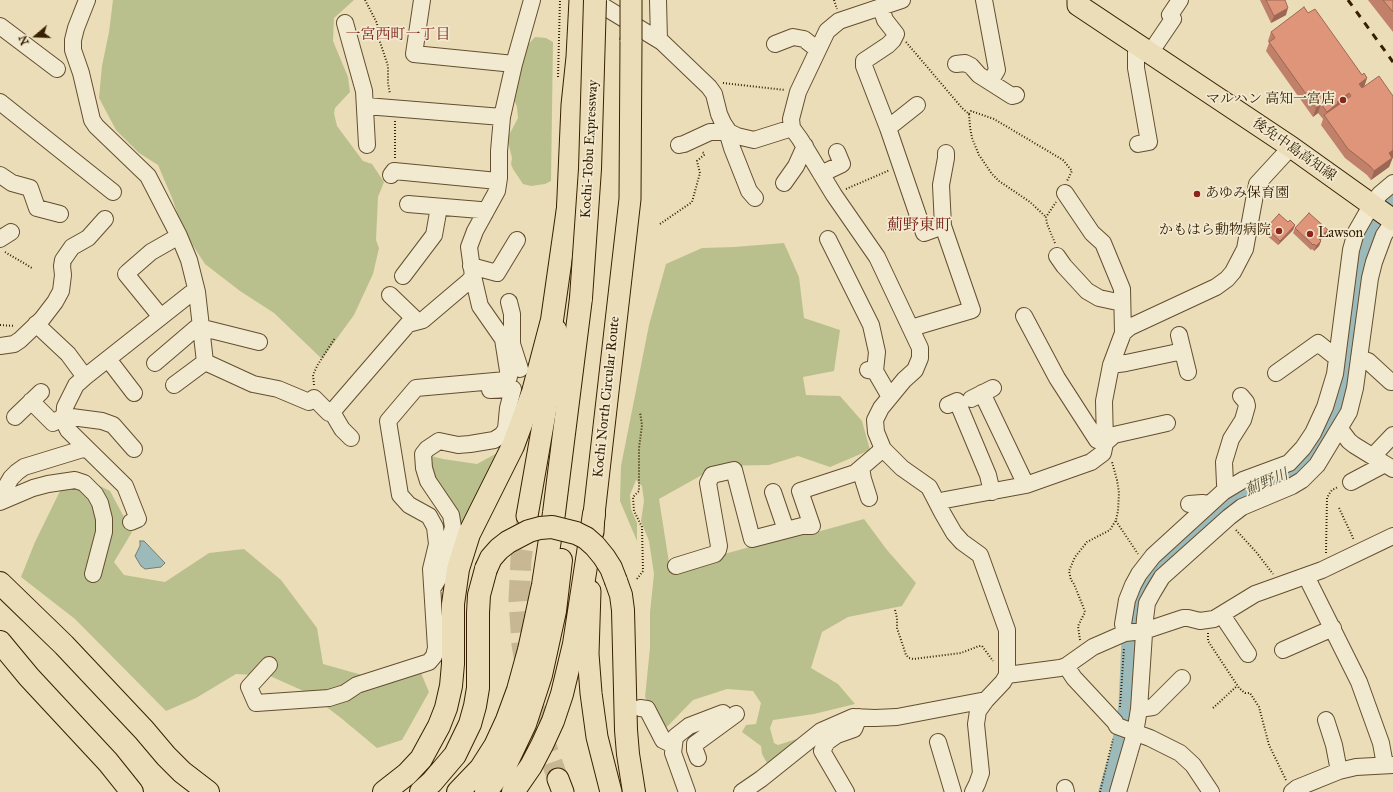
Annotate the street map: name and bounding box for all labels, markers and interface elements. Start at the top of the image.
north arrow [16,16,56,56]
district label: 一宮西町一丁目 [346,26,450,44]
text: N [17,34,32,47]
street label: Kochi-Tobu Expressway [578,79,602,219]
place label: マルハン 高知一宮店 [1206,92,1335,108]
marker: マルハン 高知一宮店 [1338,95,1348,105]
street label: 後免中島高知線 [1249,115,1339,185]
place label: あゆみ保育園 [1205,186,1289,202]
marker: あゆみ保育園 [1192,189,1202,199]
district label: 薊野東町 [887,216,951,236]
place label: かもはら動物病院 [1159,223,1271,239]
marker: かもはら動物病院 [1274,226,1284,236]
place label: Lawson [1318,226,1363,242]
marker: Lawson [1305,229,1315,239]
street label: Kochi North Circular Route [590,315,624,479]
water label: 薊野川 [1243,466,1291,500]

